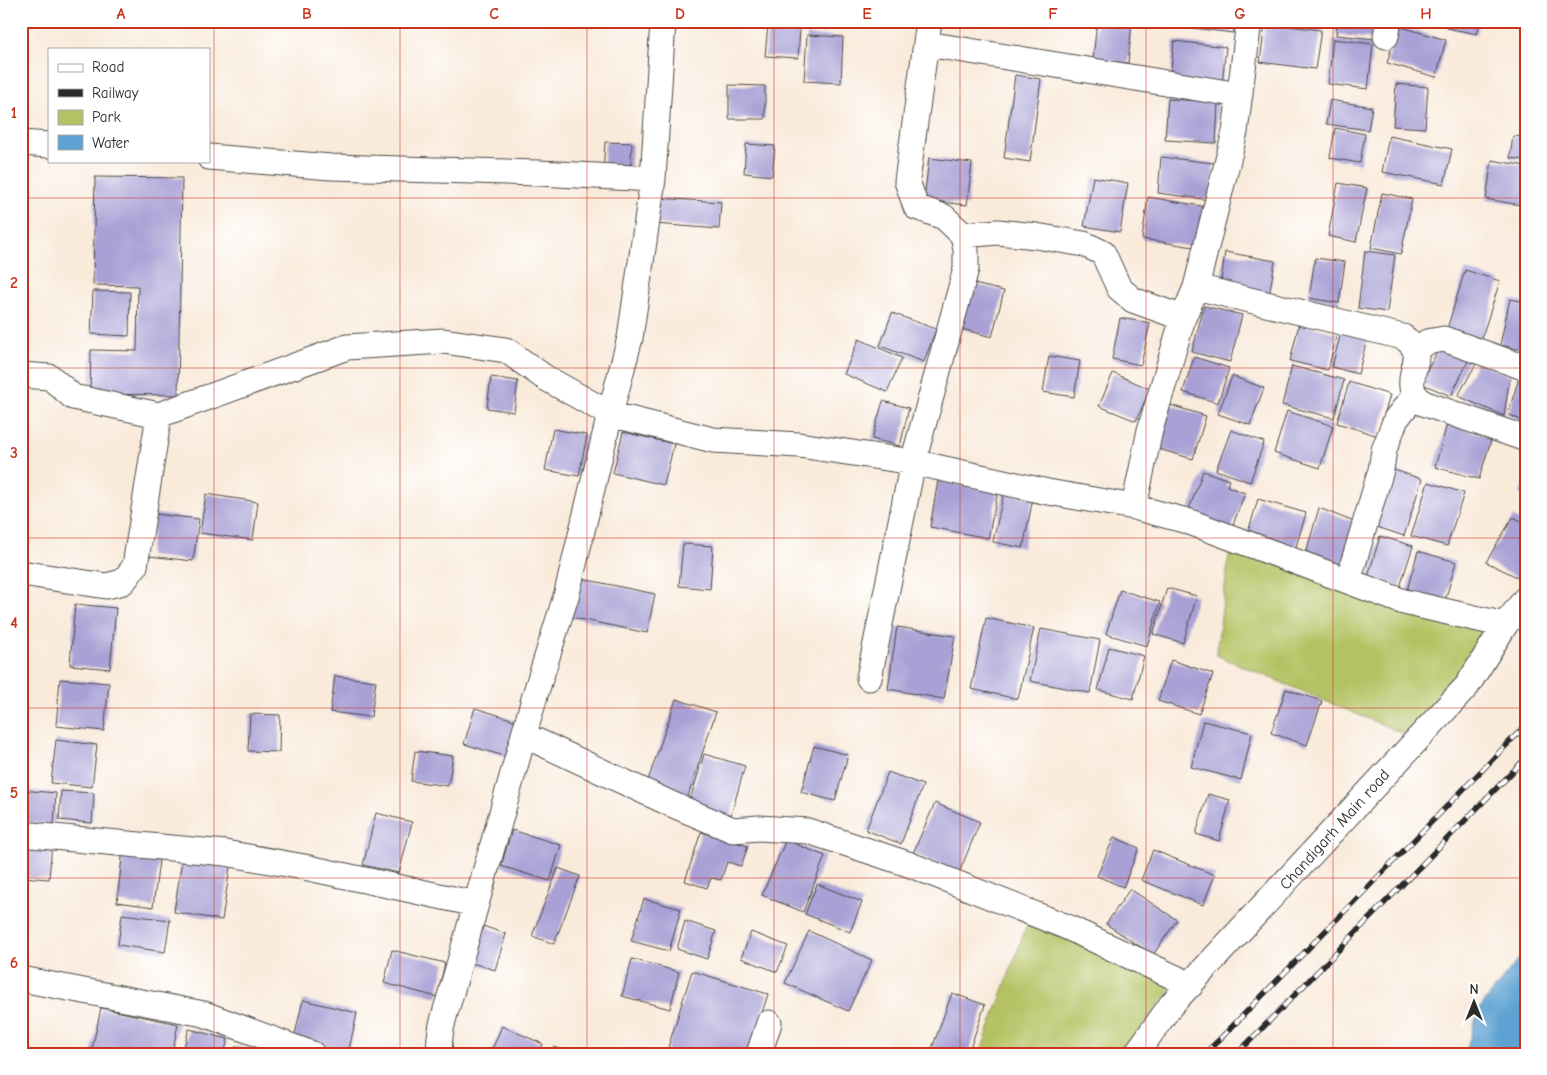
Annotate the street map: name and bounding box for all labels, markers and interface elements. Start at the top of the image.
text: A [117,5,126,23]
text: B [302,5,312,23]
text: C [489,5,499,23]
text: D [675,5,685,23]
text: E [862,5,872,23]
text: F [1048,5,1058,23]
text: G [1234,5,1246,23]
text: H [1420,5,1432,23]
legend [48,48,210,162]
text: Road [92,58,124,76]
text: Railway [92,84,139,102]
text: 1 [11,104,17,122]
text: Park [92,108,121,126]
text: Water [92,134,129,152]
text: 2 [10,274,18,292]
text: 3 [10,444,18,462]
text: 4 [10,614,18,632]
street label: Chandigarh Main road [1276,766,1393,893]
text: 5 [10,784,18,802]
text: 6 [10,954,18,972]
north arrow [1450,978,1500,1028]
text: N [1469,981,1479,998]

